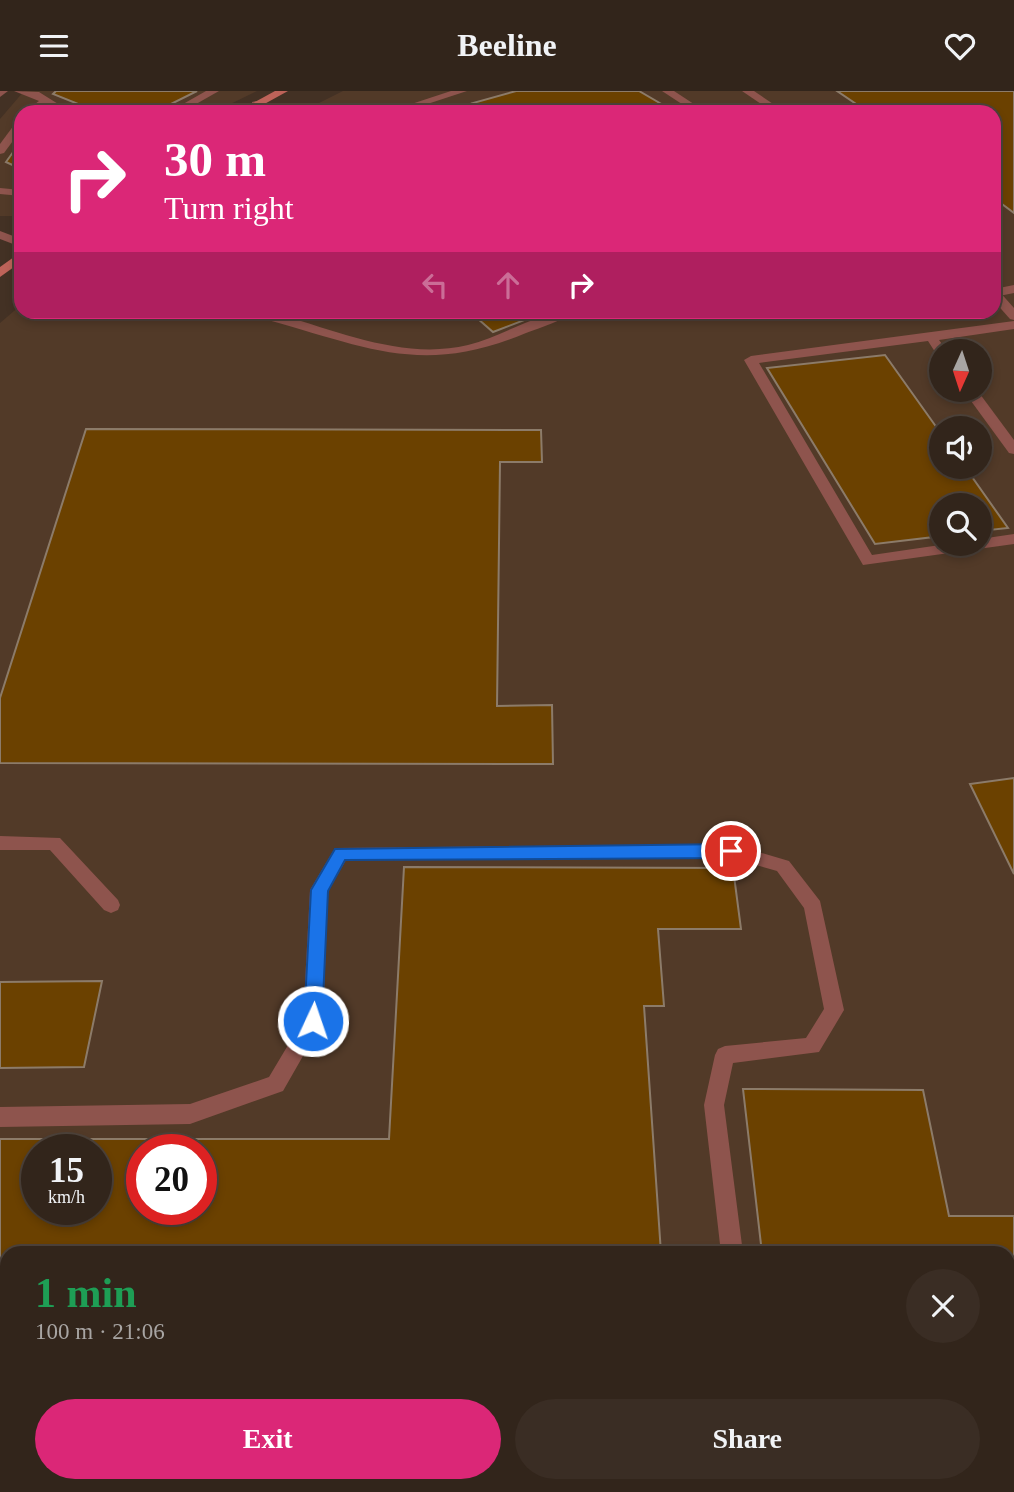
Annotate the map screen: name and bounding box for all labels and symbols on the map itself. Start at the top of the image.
north arrow [929,339,992,403]
pin [701,821,761,881]
position arrow [276,984,350,1058]
speed limit sign: 20 [126,1134,217,1225]

